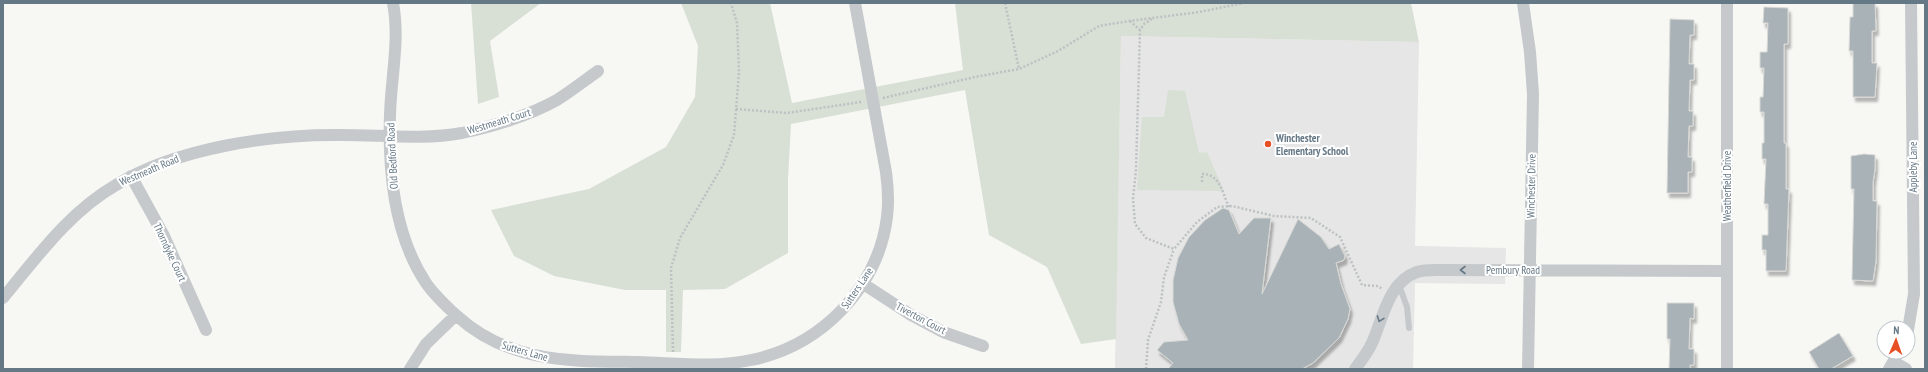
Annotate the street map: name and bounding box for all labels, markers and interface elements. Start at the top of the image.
street label: Westmeath Court [466,105,532,137]
street label: Old Bedford Road [383,122,401,190]
place label: Winchester Elementary School [1275,131,1349,158]
marker: Winchester Elementary School [1263,139,1273,149]
street label: Appleby Lane [1906,141,1920,192]
street label: Weatherfield Drive [1720,150,1734,221]
street label: Westmeath Road [117,151,181,189]
street label: Winchester Drive [1523,153,1539,218]
street label: Thorndyke Court [150,221,190,283]
street label: Pembury Road [1486,263,1540,277]
street label: Sutters Lane [838,264,876,311]
one-way arrow [1460,266,1466,274]
street label: Tiverton Court [894,299,948,337]
one-way arrow [1377,316,1385,323]
north arrow [1876,320,1916,360]
text: N [1893,323,1900,337]
street label: Sutters Lane [500,338,550,364]

